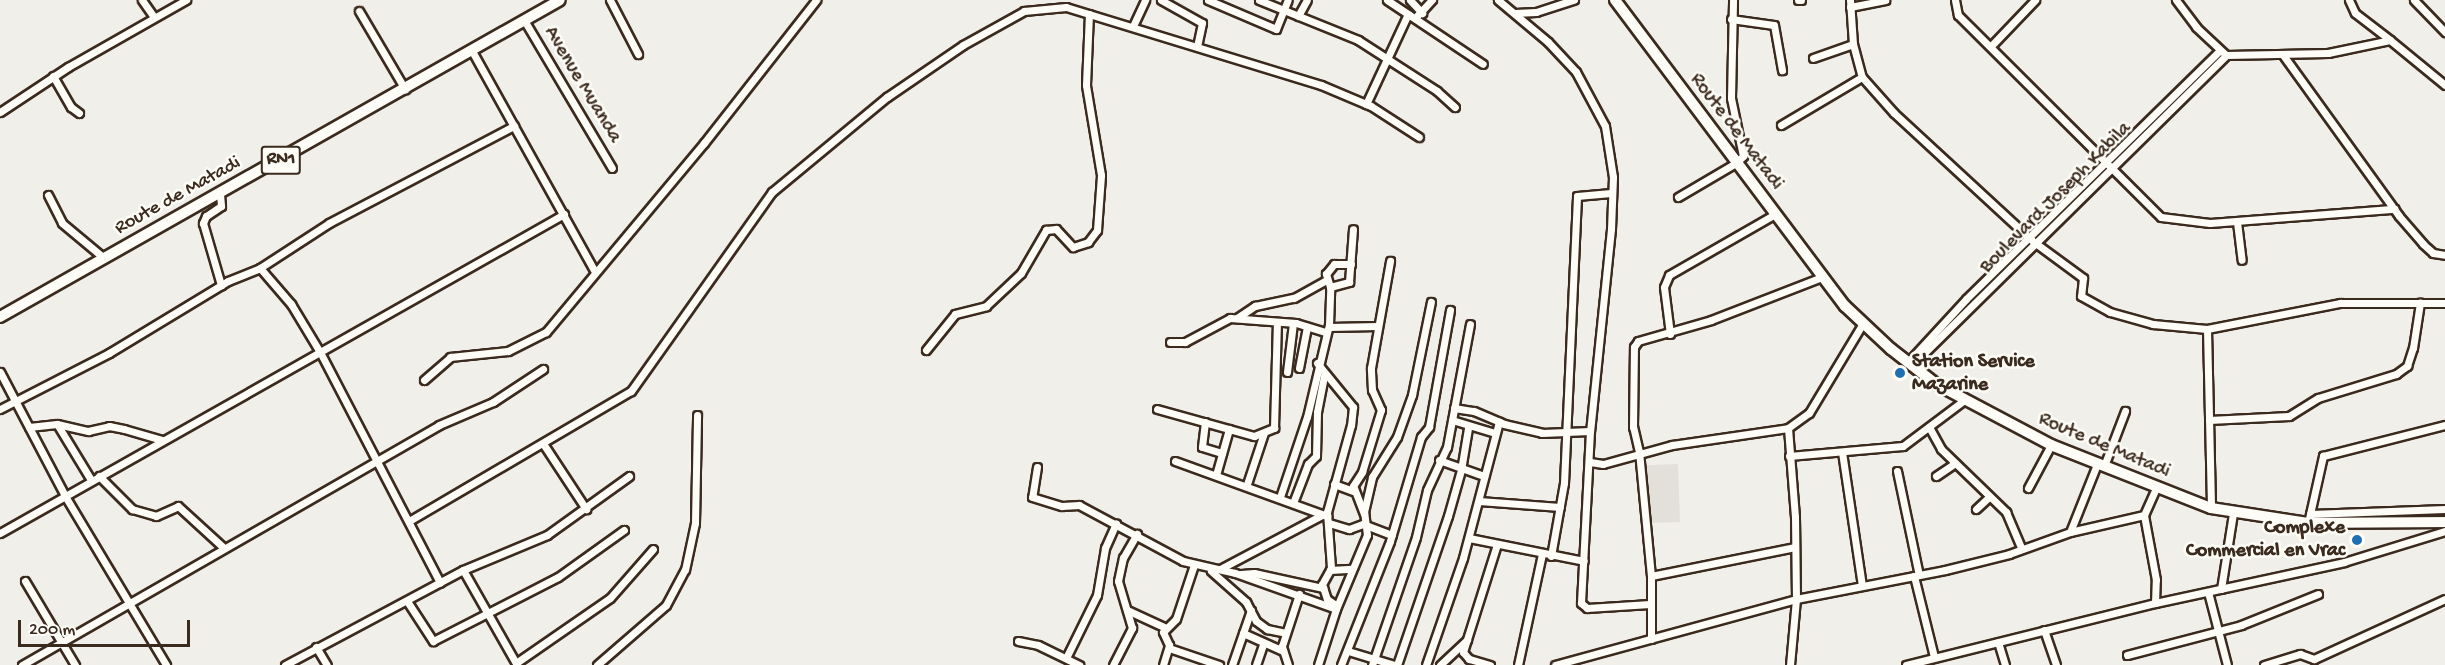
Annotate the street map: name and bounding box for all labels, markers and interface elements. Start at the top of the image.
street label: Avenue Muanda [538,22,626,148]
street label: Route de Matadi [1684,69,1788,195]
street label: Boulevard Joseph Kabila [1975,117,2137,279]
road number: RN1 [260,145,302,175]
street label: Route de Matadi [111,151,245,241]
place label: Station Service Mazarine [1912,350,2035,397]
marker: Station Service Mazarine [1893,366,1907,380]
street label: Route de Matadi [2035,407,2173,485]
place label: Complexe Commercial en Vrac [2186,516,2345,563]
marker: Complexe Commercial en Vrac [2350,533,2364,547]
scale bar [21,608,194,646]
text: 200 m [29,620,75,641]

